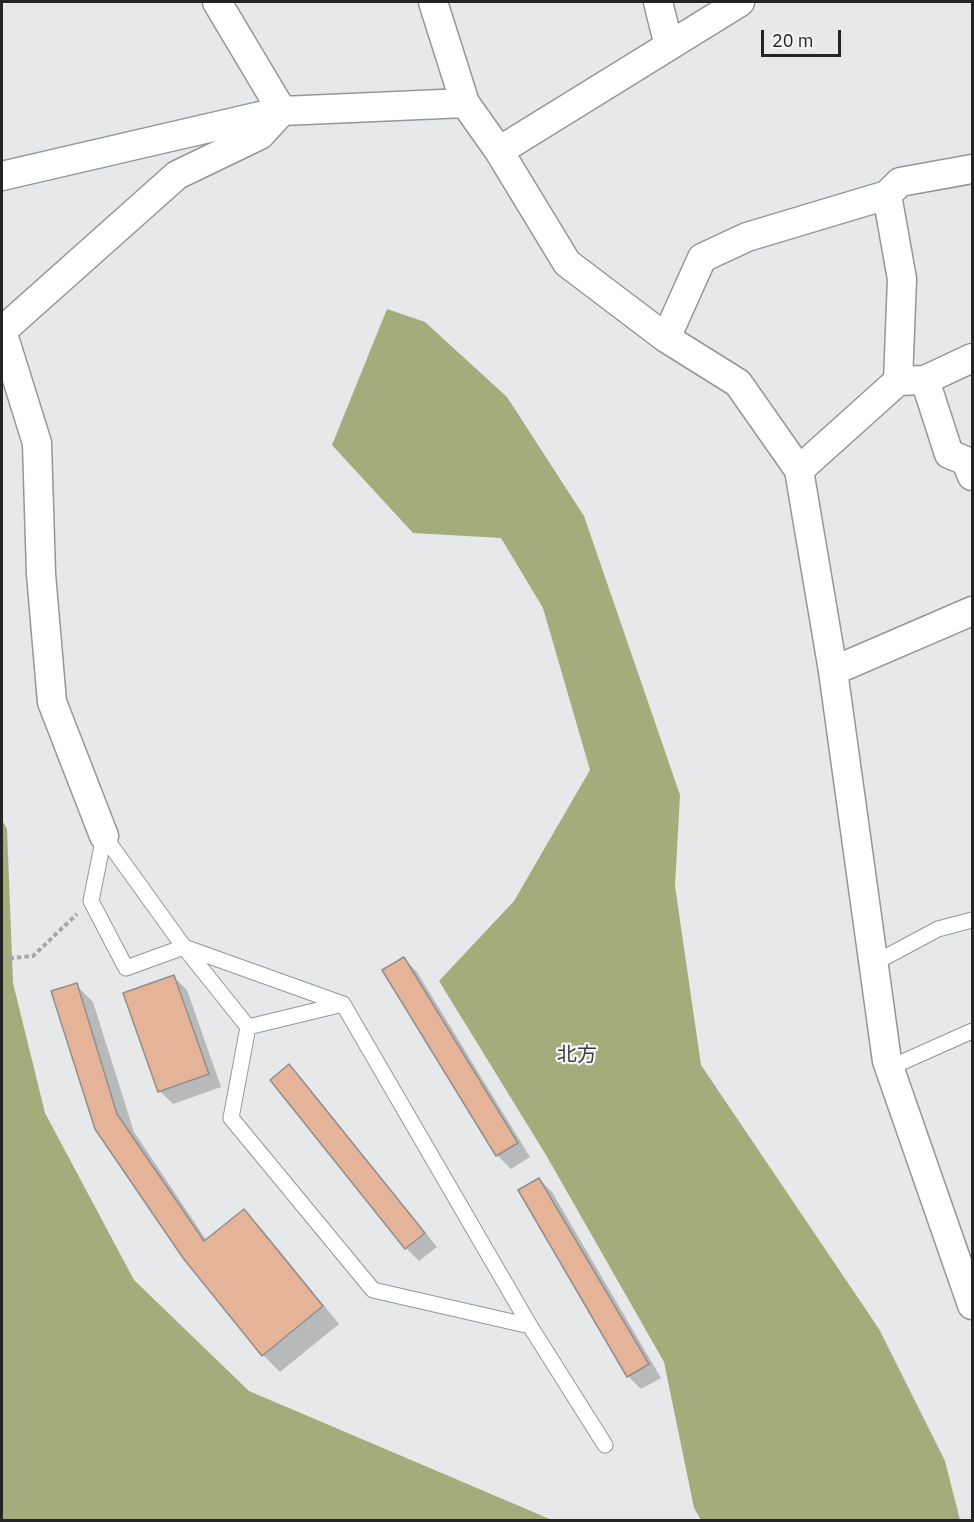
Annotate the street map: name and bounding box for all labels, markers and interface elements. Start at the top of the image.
scale bar [764,18,844,56]
text: 20 m [772,29,814,52]
district label: 北方 [557,1043,597,1067]

